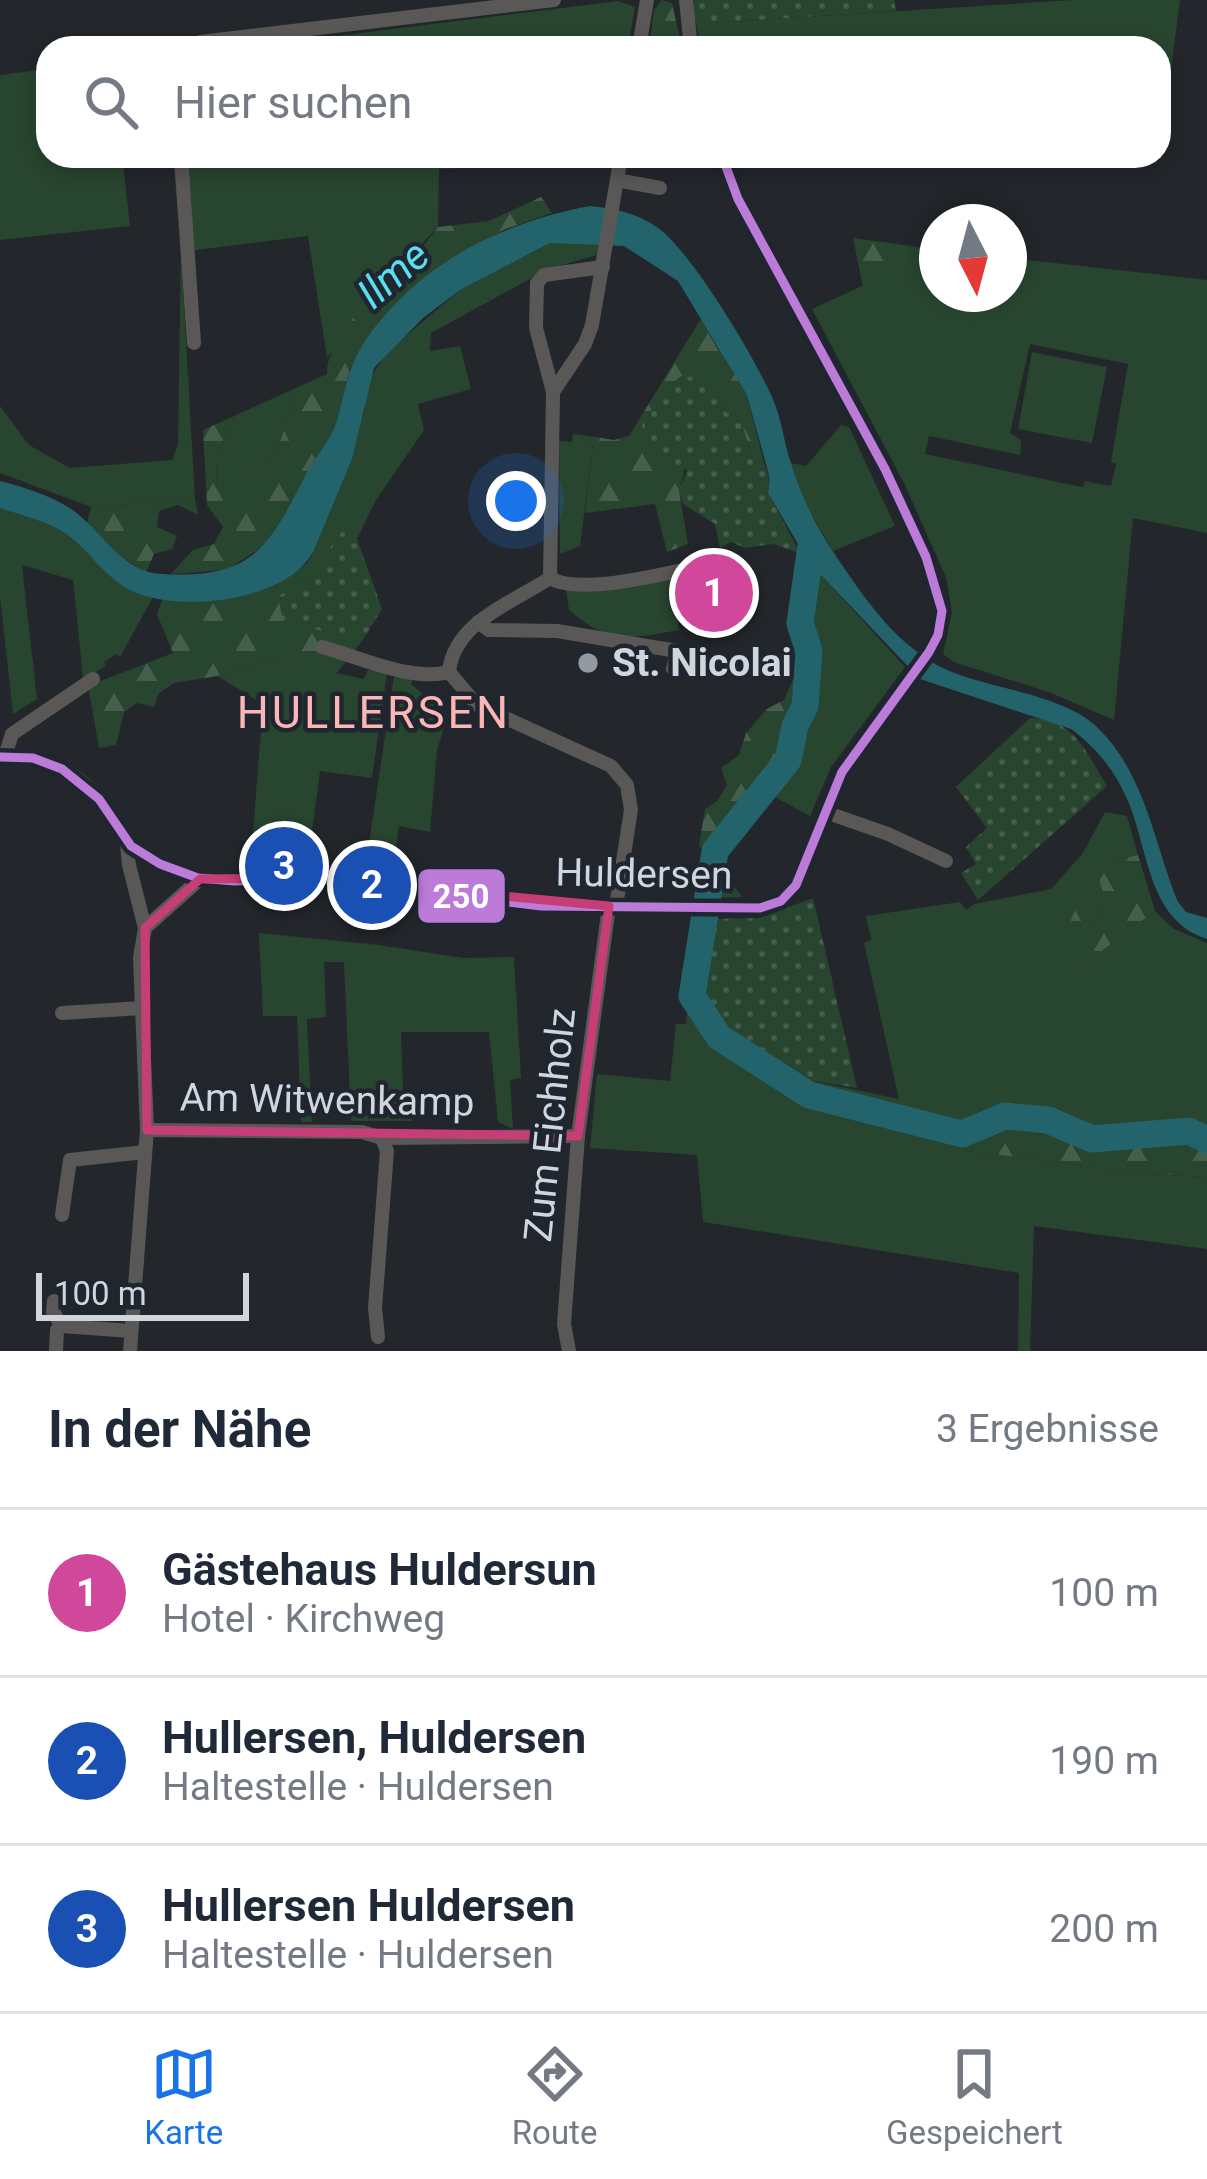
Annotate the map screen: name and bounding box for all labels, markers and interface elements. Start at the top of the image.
search box [36,36,1171,168]
icon: search [78,69,144,135]
text: Hier suchen [174,76,412,129]
north arrow [919,204,1027,312]
water label: Ilme [347,230,439,318]
your location [486,471,546,531]
pin: 1 [675,548,753,638]
place label: St. Nicolai [612,640,792,686]
marker: St. Nicolai [575,650,601,676]
district label: HULLERSEN [237,686,511,739]
pin: 3 [245,821,323,911]
pin: 2 [333,840,411,930]
street label: Huldersen [555,849,733,899]
line badge: 250 [416,867,507,925]
text: 250 [433,877,489,916]
street label: Zum Eichholz [515,1006,585,1244]
street label: Am Witwenkamp [179,1074,475,1126]
scale bar [36,1267,249,1320]
text: 100 m [54,1274,147,1313]
text: In der Nähe [48,1400,311,1459]
text: 3 Ergebnisse [936,1406,1159,1452]
text: Gästehaus Huldersun [162,1543,597,1596]
text: 1 [76,1570,98,1616]
text: 100 m [1049,1570,1159,1616]
text: Hotel · Kirchweg [162,1596,445,1642]
text: Hullersen, Huldersen [162,1711,586,1764]
text: 2 [76,1738,98,1784]
text: 190 m [1049,1738,1159,1784]
text: Haltestelle · Huldersen [162,1764,554,1810]
text: Hullersen Huldersen [162,1879,575,1932]
text: 3 [76,1906,98,1952]
text: 200 m [1049,1906,1159,1952]
text: Haltestelle · Huldersen [162,1932,554,1978]
tab: Karte [144,2041,223,2152]
tab: Route [512,2041,597,2152]
tab: Gespeichert [886,2041,1063,2152]

